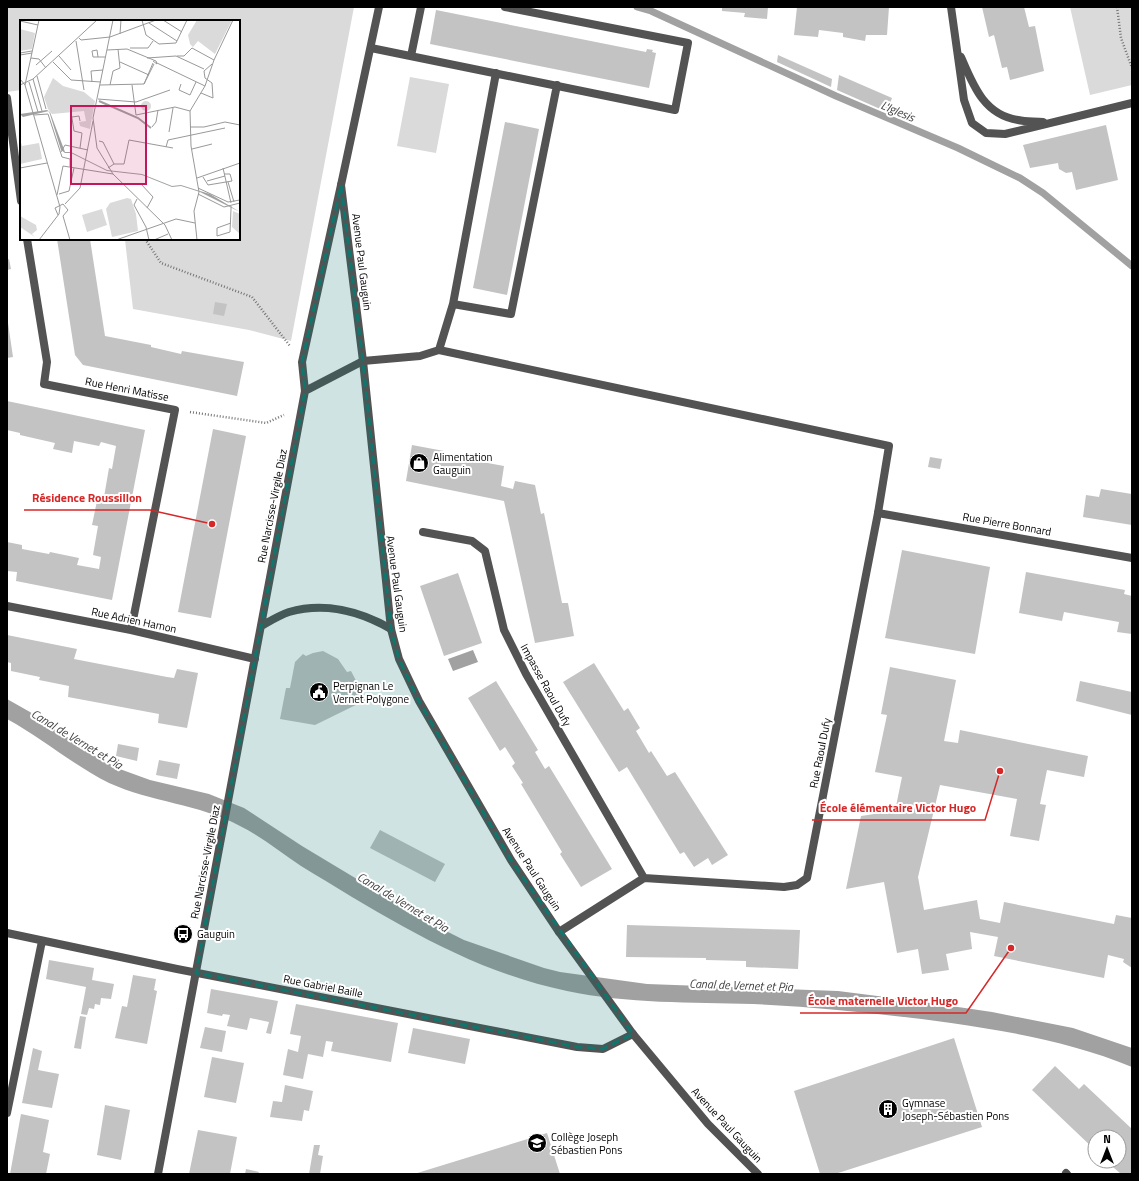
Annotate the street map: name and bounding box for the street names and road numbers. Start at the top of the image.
street label: Avenue Paul Gauguin [348,213,376,311]
street label: Rue Henri Matisse [84,373,171,405]
street label: Rue Narcisse-Virgile Diaz [253,448,291,564]
street label: Rue Pierre Bonnard [961,508,1053,540]
street label: Avenue Paul Gauguin [382,535,412,633]
street label: Rue Adrien Hamon [90,603,178,637]
street label: Impasse Raoul Dufy [517,641,576,730]
street label: Rue Raoul Dufy [805,716,835,790]
street label: Rue Narcisse-Virgile Diaz [186,804,224,920]
street label: Avenue Paul Gauguin [499,824,565,914]
street label: Rue Gabriel Baille [282,970,365,1002]
street label: Avenue Paul Gauguin [688,1084,766,1166]

